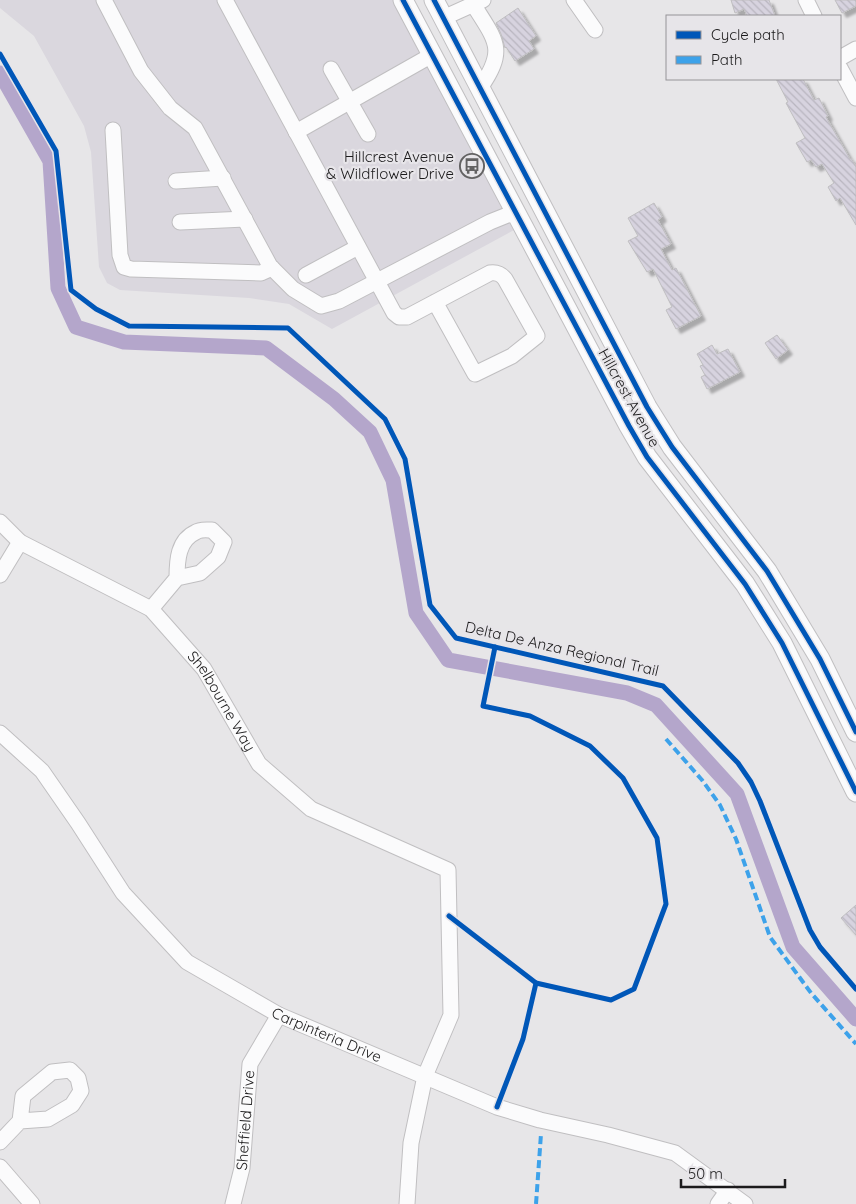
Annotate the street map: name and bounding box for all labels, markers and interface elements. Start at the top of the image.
legend [666,15,841,80]
text: Cycle path [711,25,785,44]
text: Path [711,50,743,69]
place label: Hillcrest Avenue & Wildflower Drive [326,147,454,183]
bus stop icon: Hillcrest Avenue & Wildflower Drive [459,153,485,179]
street label: Hillcrest Avenue [594,345,664,450]
street label: Delta De Anza Regional Trail [463,617,661,680]
street label: Shelbourne Way [183,647,260,755]
street label: Carpinteria Drive [268,1003,385,1066]
street label: Sheffield Drive [232,1069,259,1171]
scale bar [681,1156,785,1188]
text: 50 m [688,1164,723,1183]

